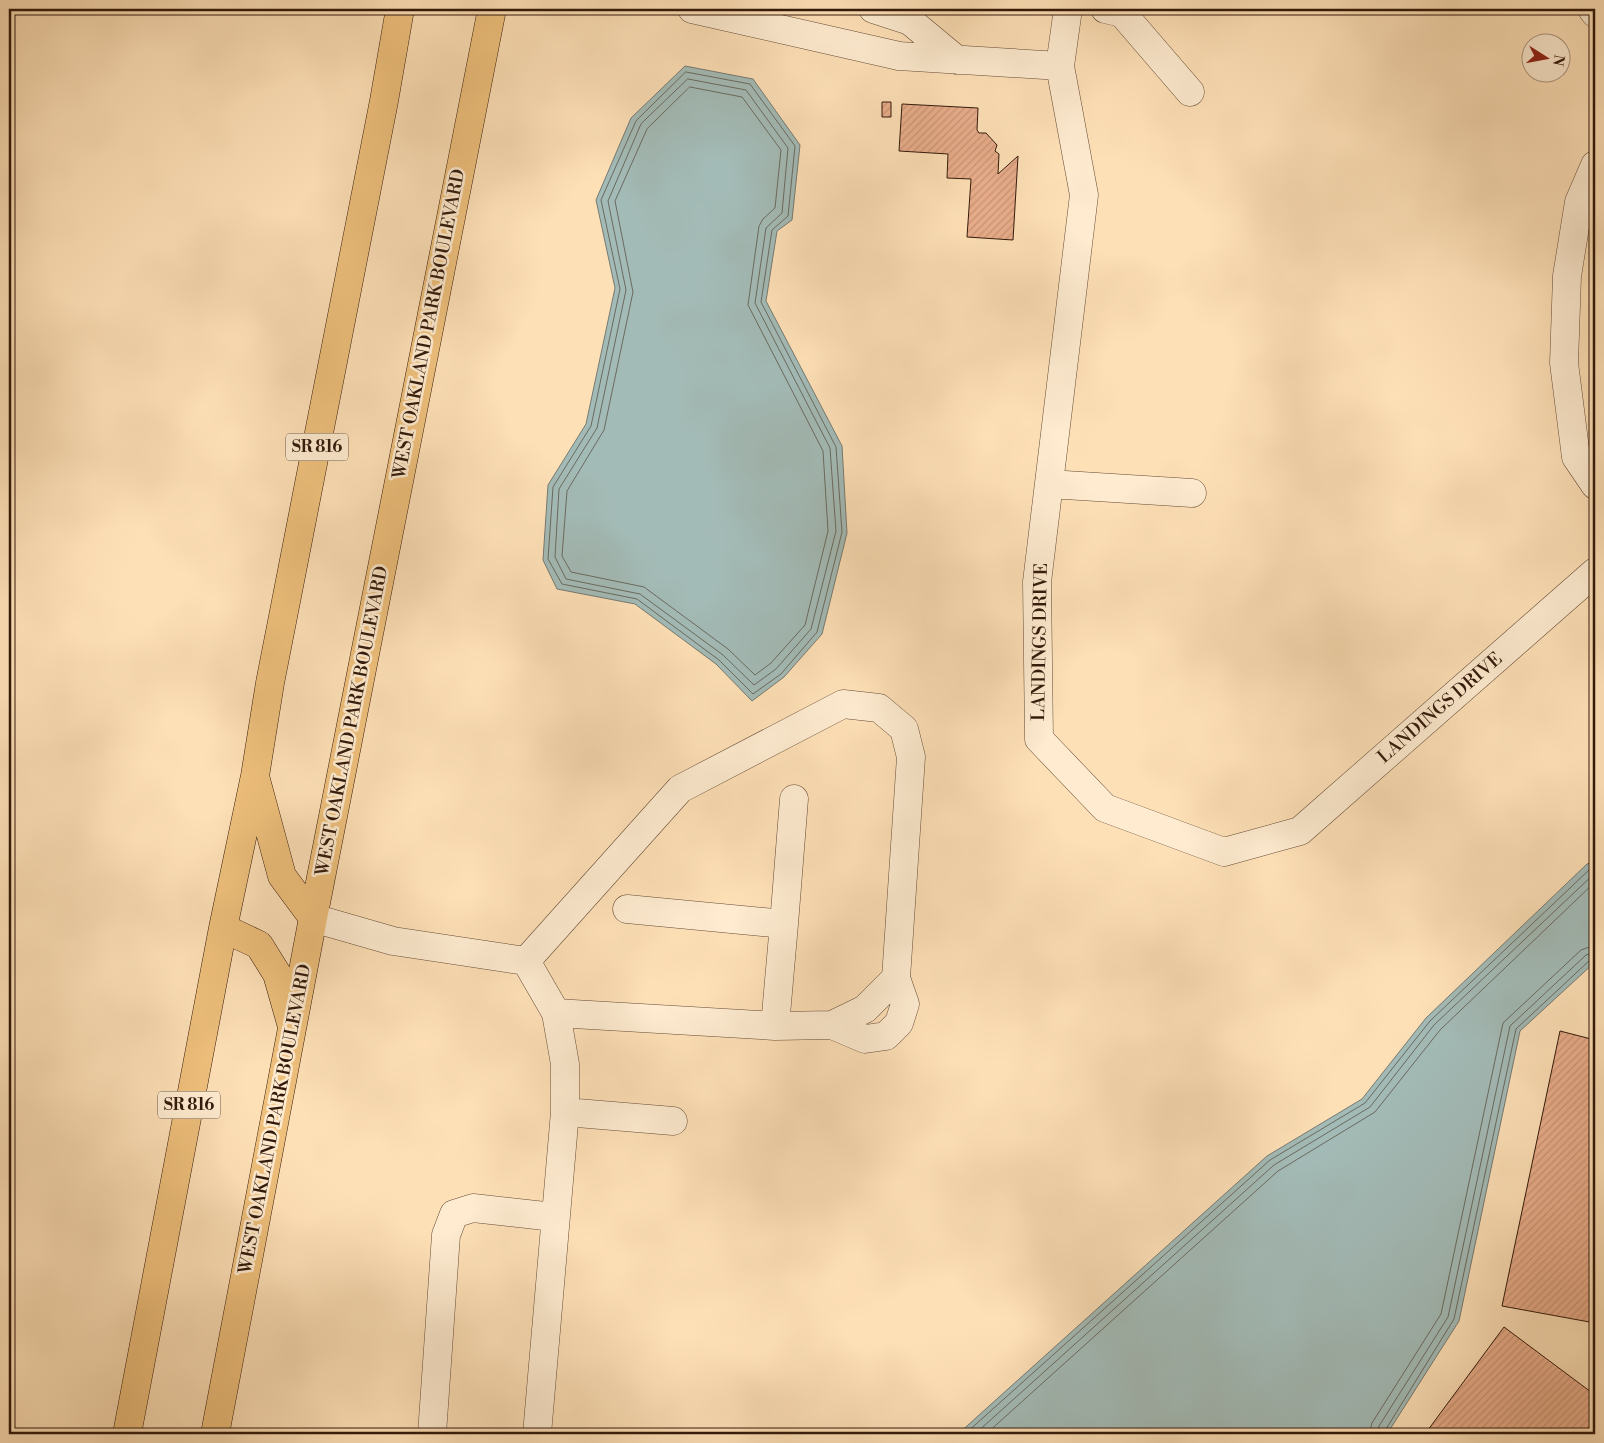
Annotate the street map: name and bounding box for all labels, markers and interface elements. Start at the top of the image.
north arrow [1522,32,1572,82]
text: N [1548,53,1568,67]
street label: WEST OAKLAND PARK BOULEVARD [387,167,470,482]
road number: SR 816 [286,434,348,461]
street label: LANDINGS DRIVE [1027,563,1053,721]
street label: WEST OAKLAND PARK BOULEVARD [310,564,393,879]
street label: LANDINGS DRIVE [1373,647,1507,769]
street label: WEST OAKLAND PARK BOULEVARD [233,962,316,1277]
road number: SR 816 [158,1092,220,1118]

